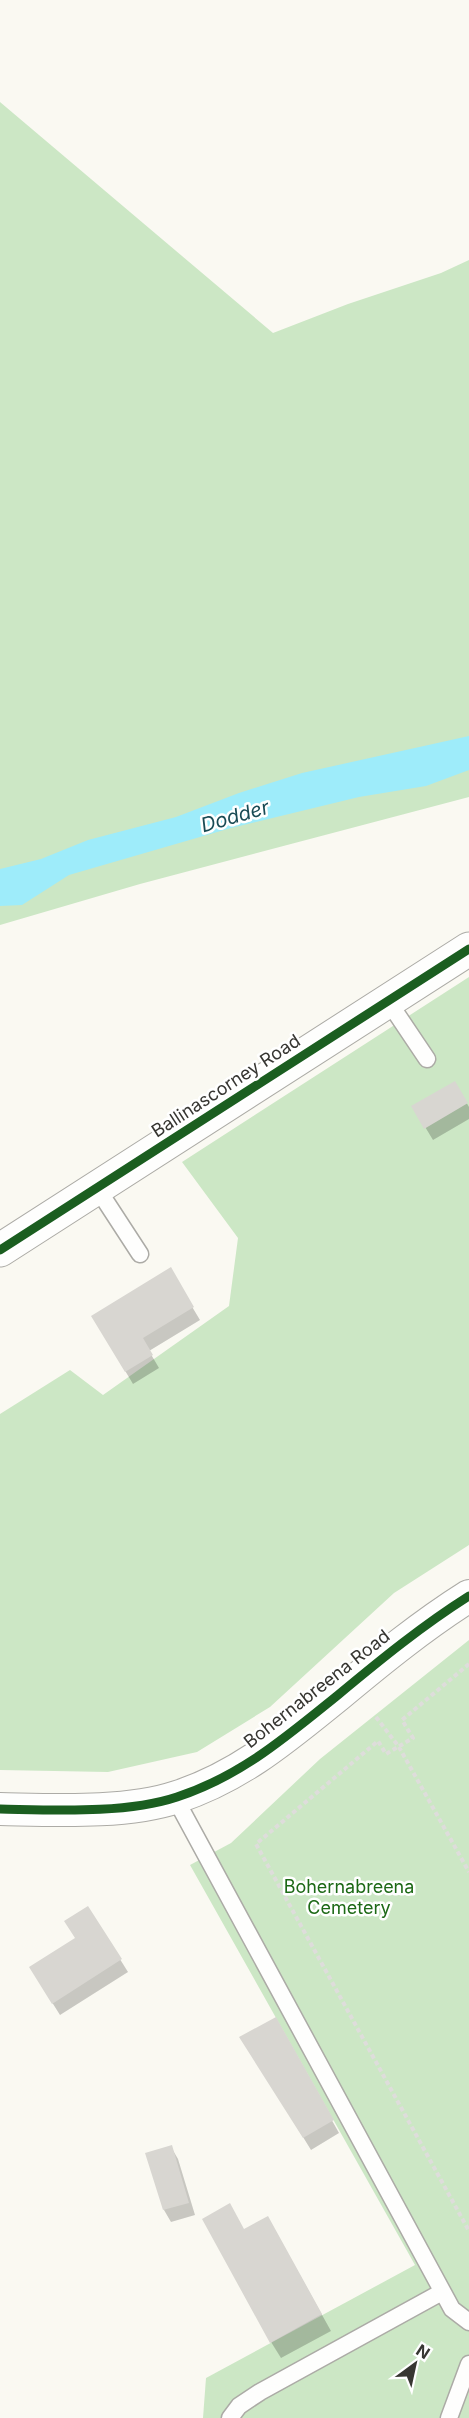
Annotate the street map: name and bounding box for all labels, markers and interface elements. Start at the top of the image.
water label: Dodder [198,795,272,837]
street label: Ballinascorney Road [148,1030,304,1141]
street label: Bohernabreena Road [240,1625,394,1752]
park label: Bohernabreena Cemetery [284,1876,414,1918]
north arrow [385,2334,445,2394]
text: N [413,2340,434,2363]

